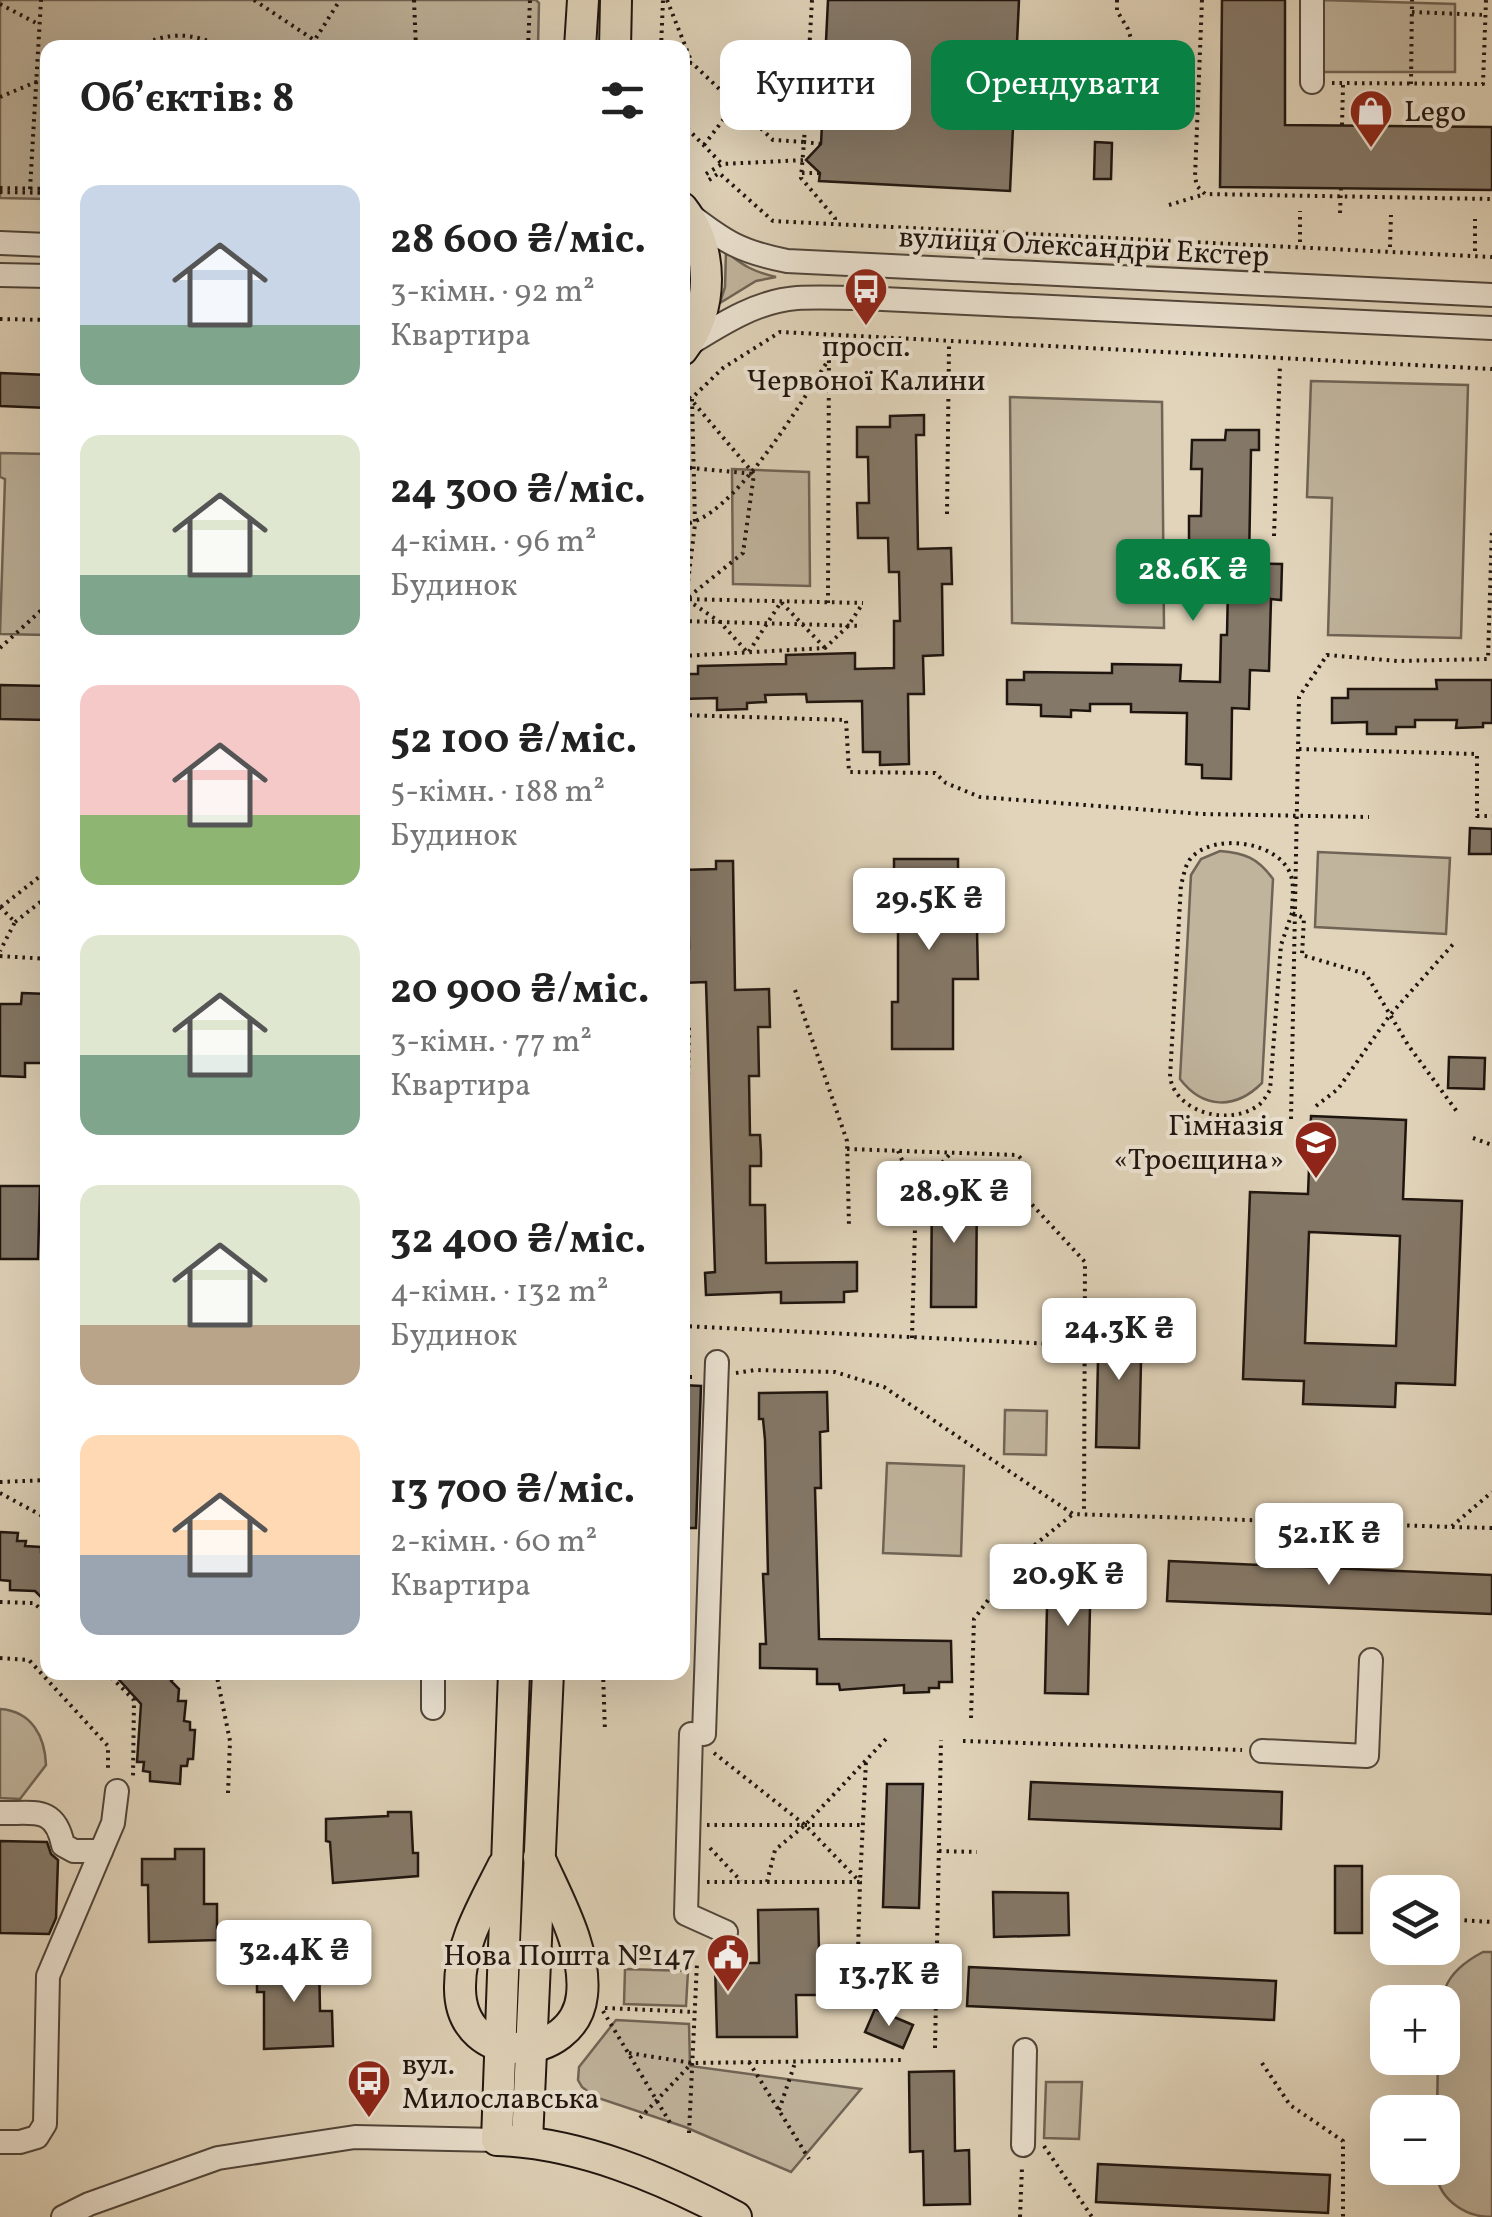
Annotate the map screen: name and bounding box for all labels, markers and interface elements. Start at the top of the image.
chip: Купити [720,40,911,130]
chip: Орендувати [931,40,1195,130]
text: Об’єктів: 8 [80,71,295,130]
icon: filters [595,73,650,128]
shop icon: Lego [1348,88,1394,149]
place label: Lego [1404,92,1466,134]
text: 28 600 ₴/міс. [390,212,646,271]
street label: вулиця Олександри Екстер [898,217,1270,279]
icon: home [160,225,280,345]
bus stop icon: просп. Червоної Калини [843,266,889,327]
text: 3-кімн. · 92 m² [390,271,595,315]
text: Квартира [390,315,531,359]
place label: просп. Червоної Калини [746,327,986,403]
text: 24 300 ₴/міс. [390,462,646,521]
icon: home [160,475,280,595]
text: 4-кімн. · 96 m² [390,521,597,565]
pin: 28.6K ₴ [1101,539,1285,624]
text: 28.6K ₴ [1138,549,1248,593]
text: Будинок [390,565,517,609]
text: 52 100 ₴/міс. [390,712,637,771]
icon: home [160,725,280,845]
text: 5-кімн. · 188 m² [390,771,605,815]
text: Будинок [390,815,517,859]
pin: 29.5K ₴ [837,868,1021,953]
text: 29.5K ₴ [875,878,983,922]
text: 20 900 ₴/міс. [390,962,650,1021]
icon: home [160,975,280,1095]
text: 3-кімн. · 77 m² [390,1021,592,1065]
text: Квартира [390,1065,531,1109]
place label: Гімназія «Троєщина» [1114,1106,1284,1182]
school or university icon: Гімназія «Троєщина» [1293,1119,1339,1180]
pin: 28.9K ₴ [862,1161,1046,1246]
text: 28.9K ₴ [899,1171,1009,1215]
text: 32 400 ₴/міс. [390,1212,646,1271]
icon: home [160,1225,280,1345]
text: 4-кімн. · 132 m² [390,1271,609,1315]
pin: 24.3K ₴ [1027,1298,1211,1383]
text: 24.3K ₴ [1064,1308,1174,1352]
text: Будинок [390,1315,517,1359]
text: 13 700 ₴/міс. [390,1462,635,1521]
icon: home [160,1475,280,1595]
pin: 52.1K ₴ [1237,1503,1421,1588]
text: 52.1K ₴ [1277,1513,1381,1557]
text: 2-кімн. · 60 m² [390,1521,597,1565]
pin: 20.9K ₴ [976,1544,1160,1629]
text: 20.9K ₴ [1012,1554,1124,1598]
text: Квартира [390,1565,531,1609]
map controls [1370,1875,1460,2185]
button: layers [1370,1875,1460,1965]
pin: 32.4K ₴ [202,1920,386,2005]
text: 32.4K ₴ [238,1930,350,1974]
public building icon: Нова Пошта №147 [705,1932,751,1993]
place label: Нова Пошта №147 [443,1936,696,1978]
pin: 13.7K ₴ [797,1944,981,2029]
text: 13.7K ₴ [838,1954,940,1998]
button: + [1370,1985,1460,2075]
place label: вул. Милославська [402,2045,599,2121]
bus stop icon: вул. Милославська [346,2058,392,2119]
button: − [1370,2095,1460,2185]

